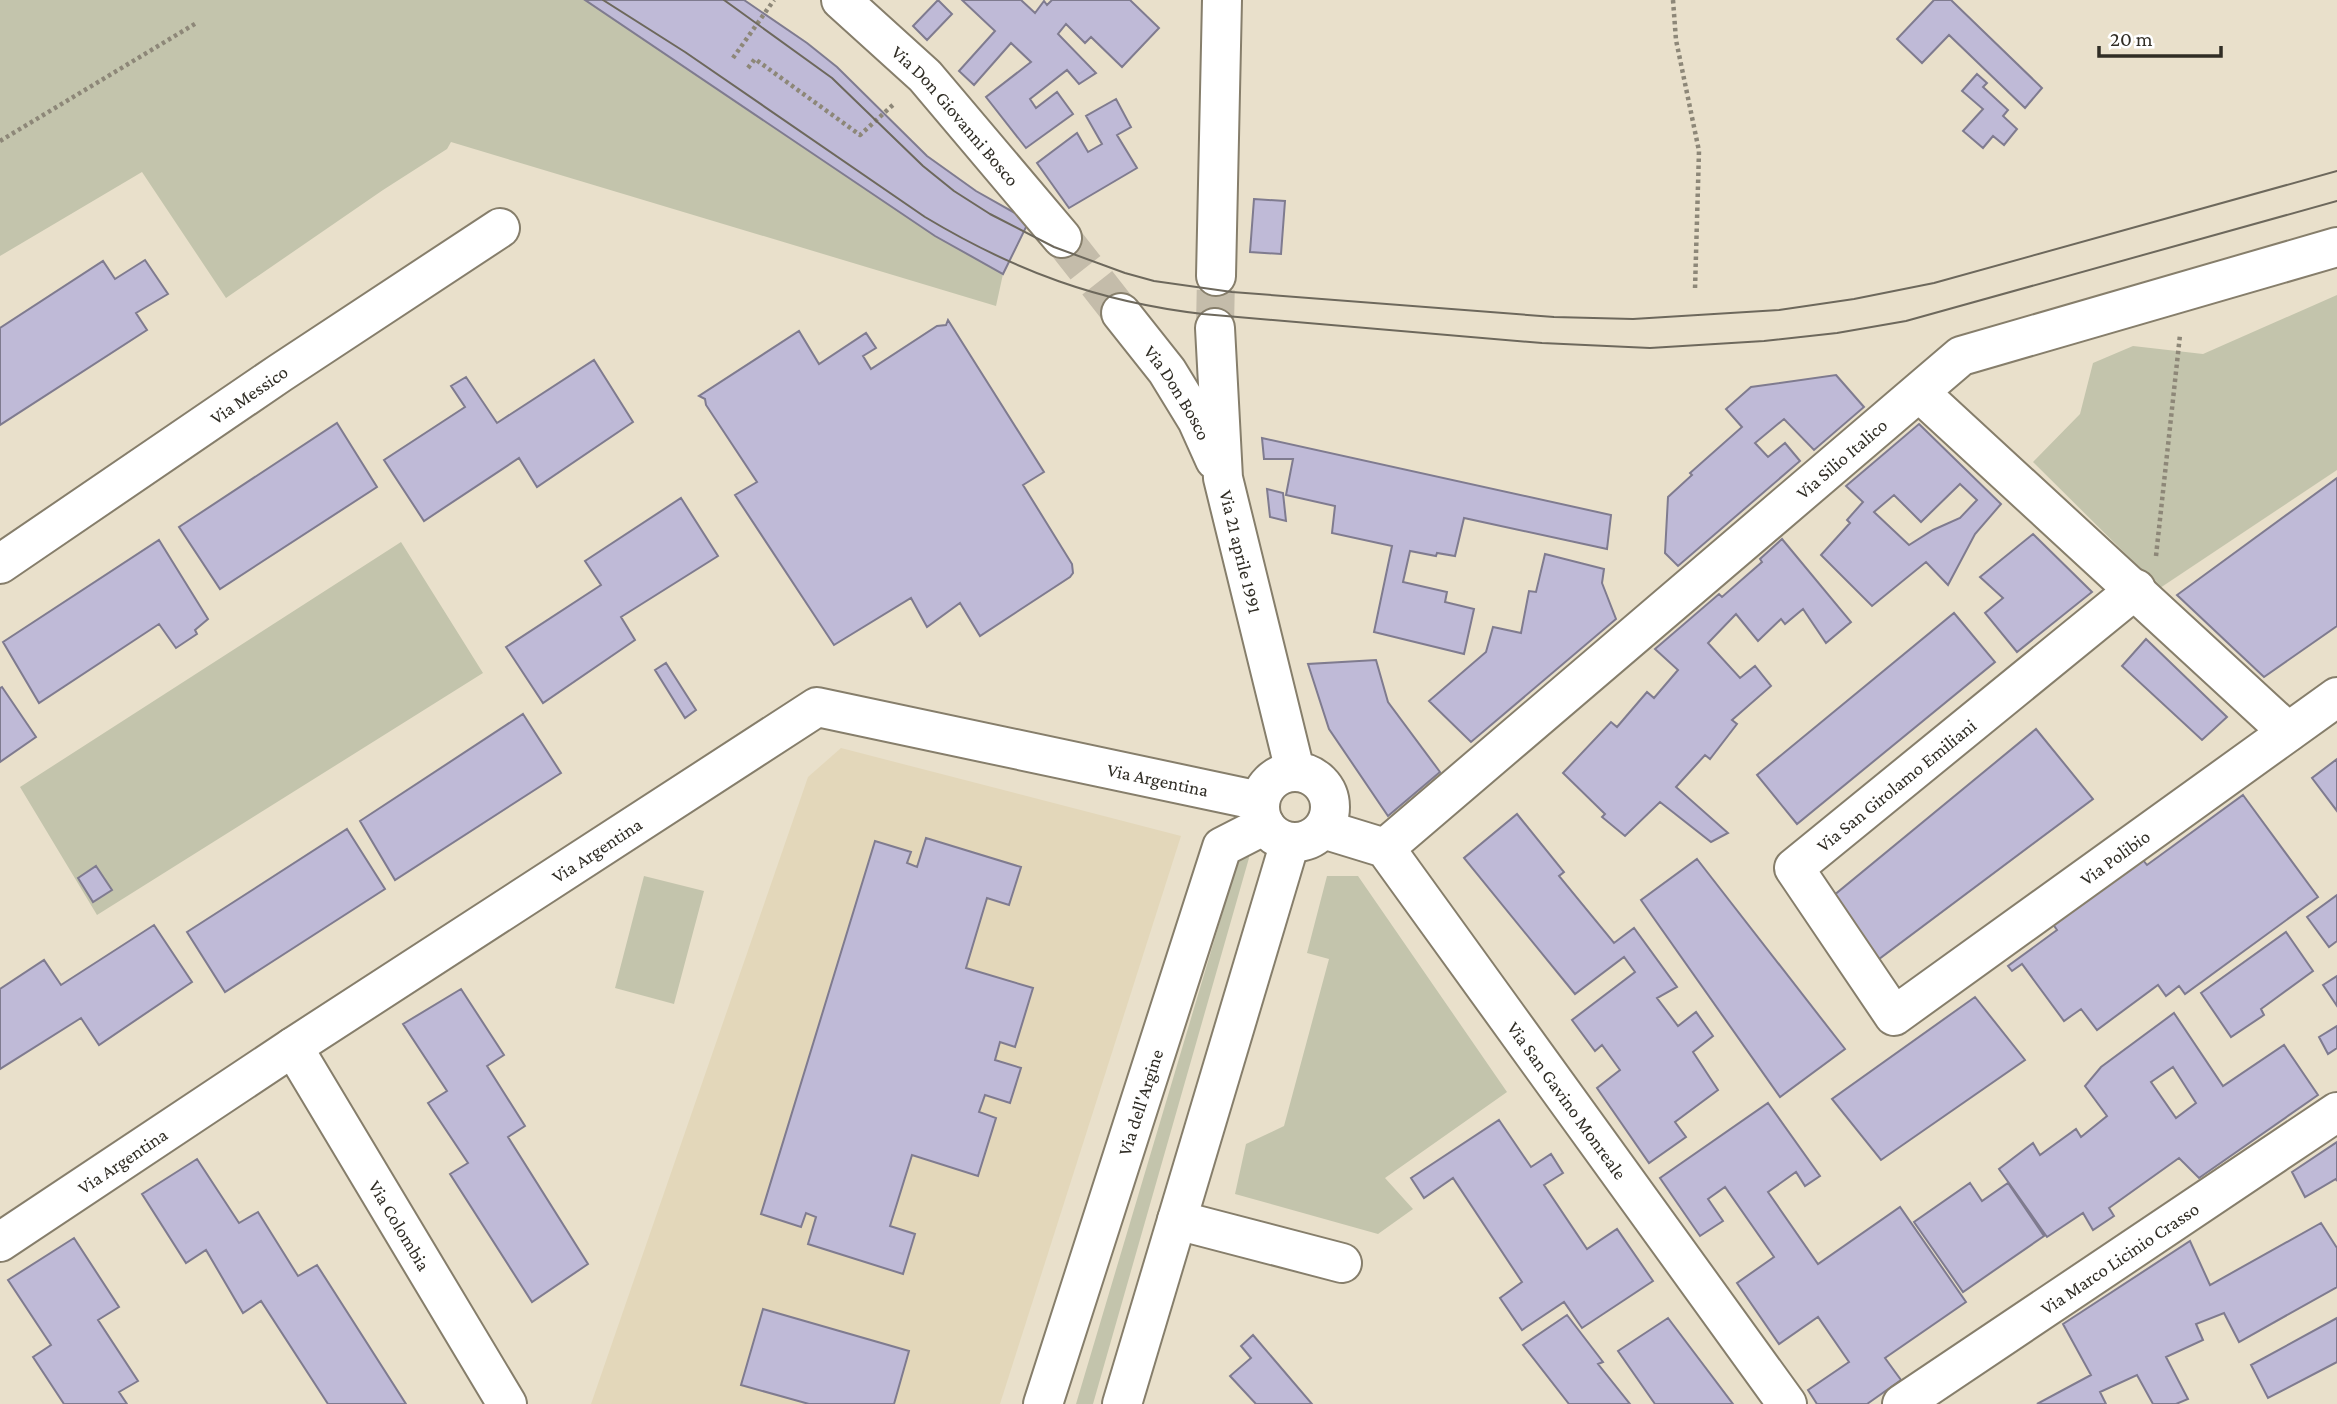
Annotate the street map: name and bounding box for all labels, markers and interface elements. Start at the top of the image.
scale bar [2099,14,2222,58]
text: 20 m [2110,27,2153,51]
street label: Via Don Giovanni Bosco [887,41,1023,190]
street label: Via Don Bosco [1140,341,1215,443]
street label: Via Messico [206,361,292,429]
street label: Via Silio Italico [1792,414,1891,503]
street label: Via 21 aprile 1991 [1215,488,1266,616]
street label: Via San Girolamo Emiliani [1813,715,1980,856]
street label: Via Argentina [1105,759,1211,801]
street label: Via Argentina [548,813,646,887]
street label: Via Polibio [2076,825,2154,890]
street label: Via San Gavino Monreale [1503,1018,1631,1183]
street label: Via dell'Argine [1114,1047,1167,1158]
street label: Via Argentina [74,1124,172,1198]
street label: Via Colombia [364,1177,435,1275]
street label: Via Marco Licinio Crasso [2037,1198,2203,1319]

